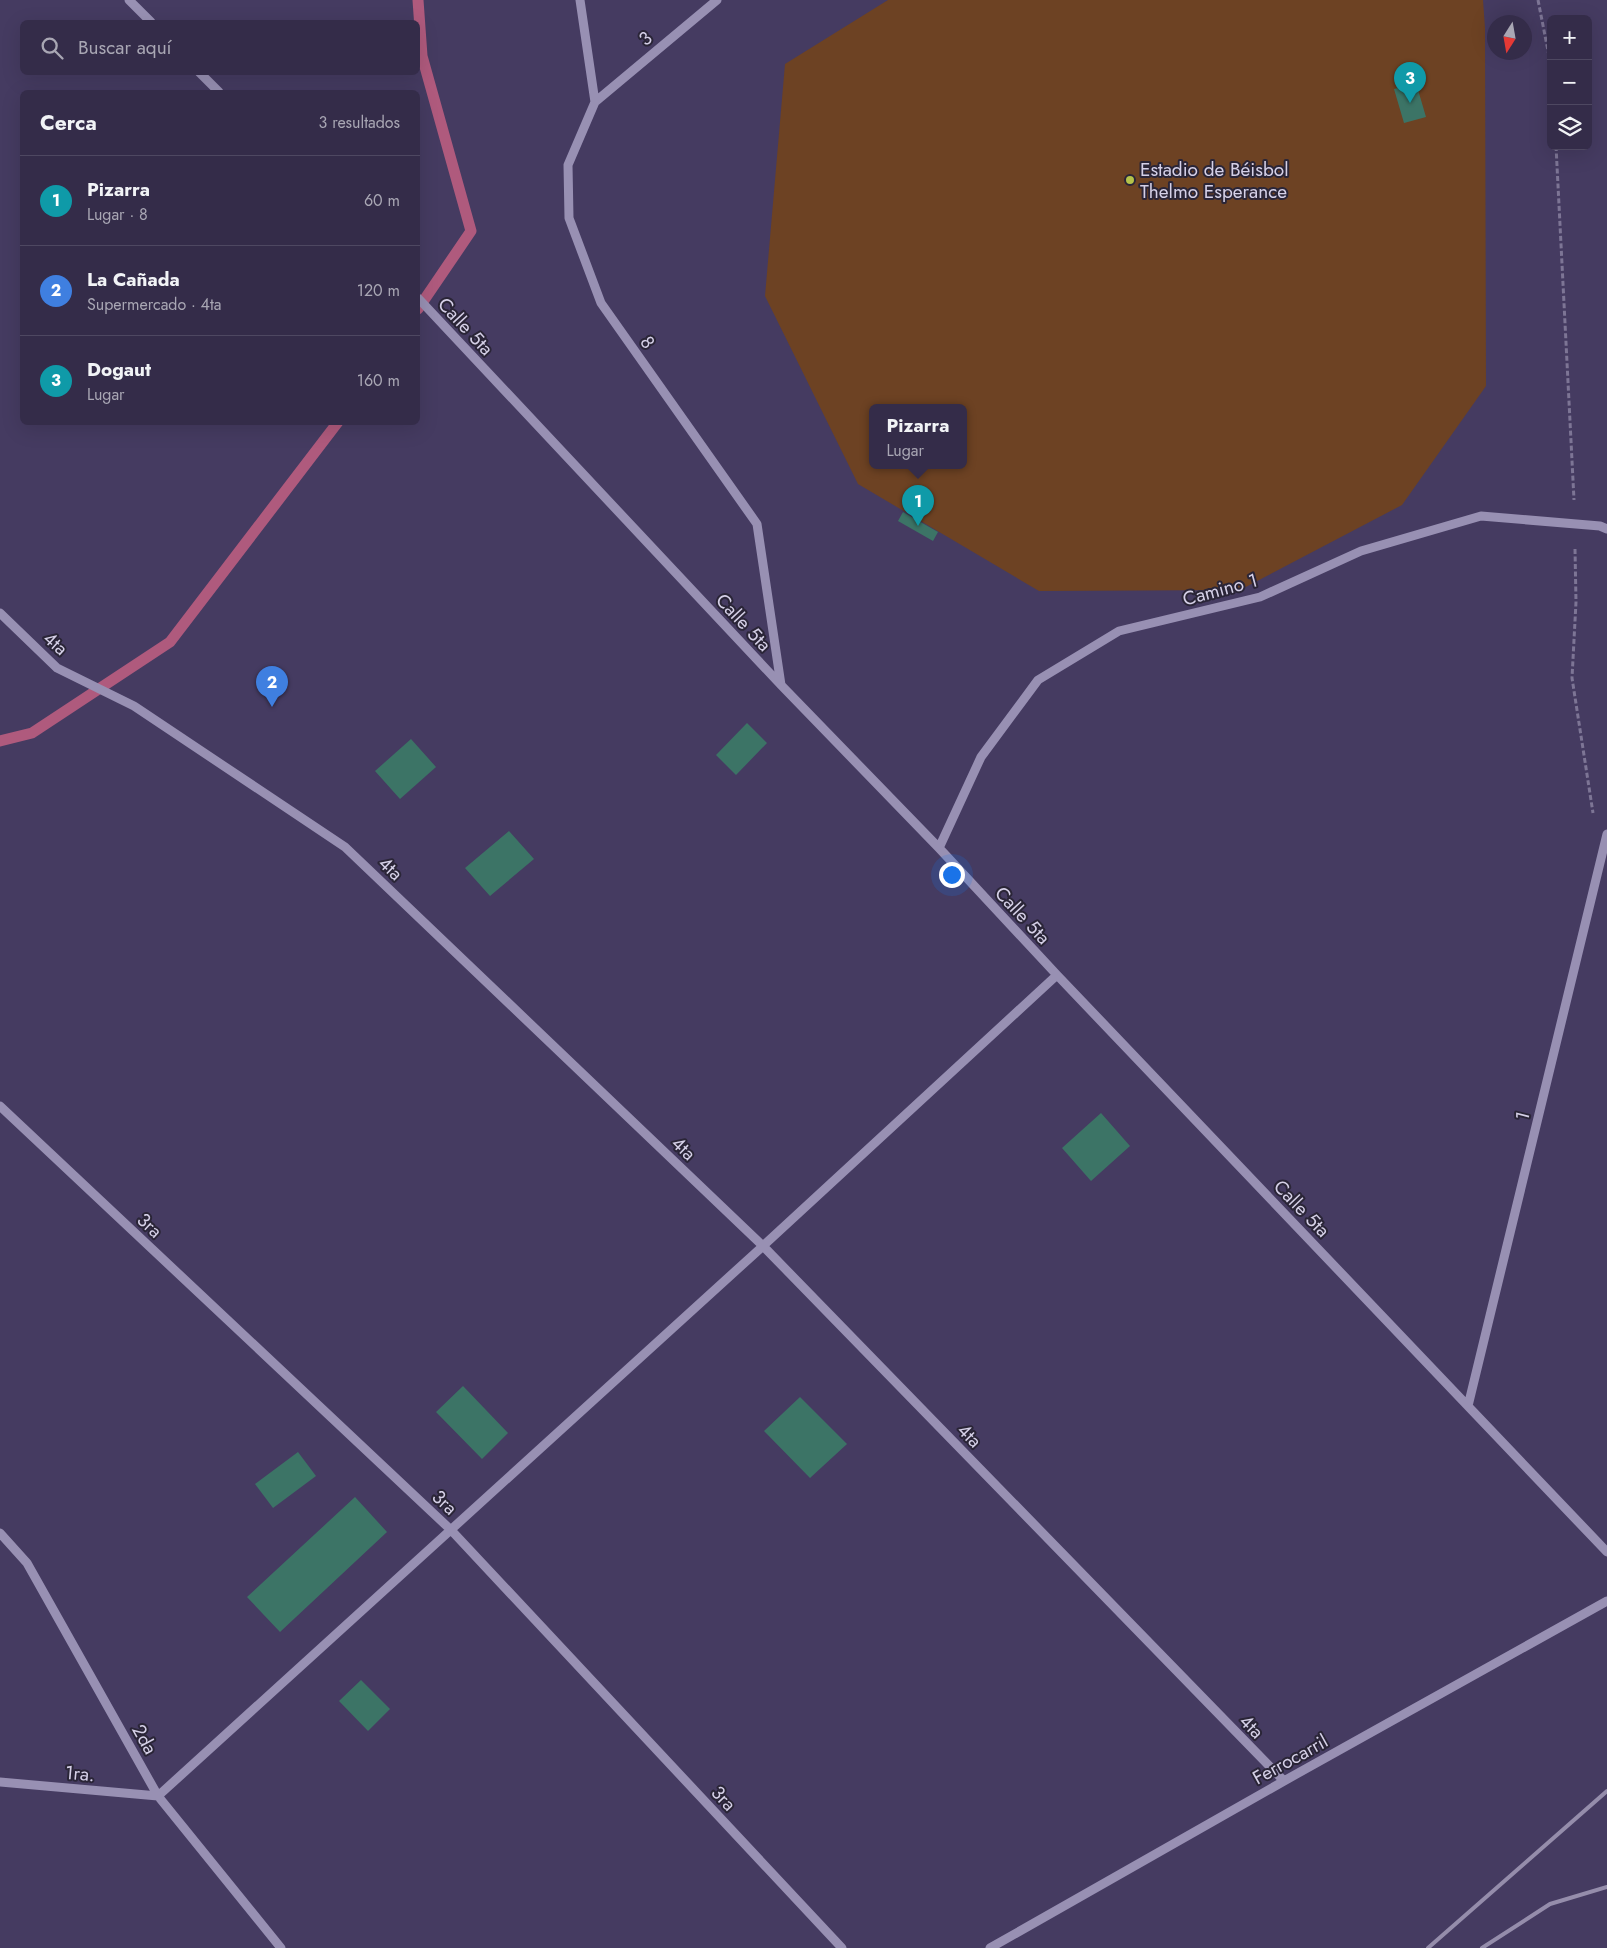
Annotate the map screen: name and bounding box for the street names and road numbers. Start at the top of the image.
street label: 3 [633,25,658,52]
street label: Calle 5ta [432,291,500,361]
street label: 8 [634,330,662,354]
street label: Camino 1 [1180,567,1261,612]
street label: Calle 5ta [710,587,778,657]
street label: 4ta [37,625,74,662]
street label: 4ta [372,850,409,887]
street label: Calle 5ta [989,880,1057,950]
street label: 1 [1508,1109,1537,1124]
street label: 4ta [665,1130,702,1167]
street label: Calle 5ta [1267,1174,1336,1243]
street label: 3ra [131,1207,168,1244]
street label: 4ta [951,1417,988,1454]
street label: 3ra [426,1484,463,1521]
street label: 4ta [1233,1708,1270,1745]
street label: 2da [125,1719,164,1759]
street label: Ferrocarril [1248,1728,1333,1791]
street label: 1ra. [64,1759,96,1788]
street label: 3ra [705,1780,742,1817]

